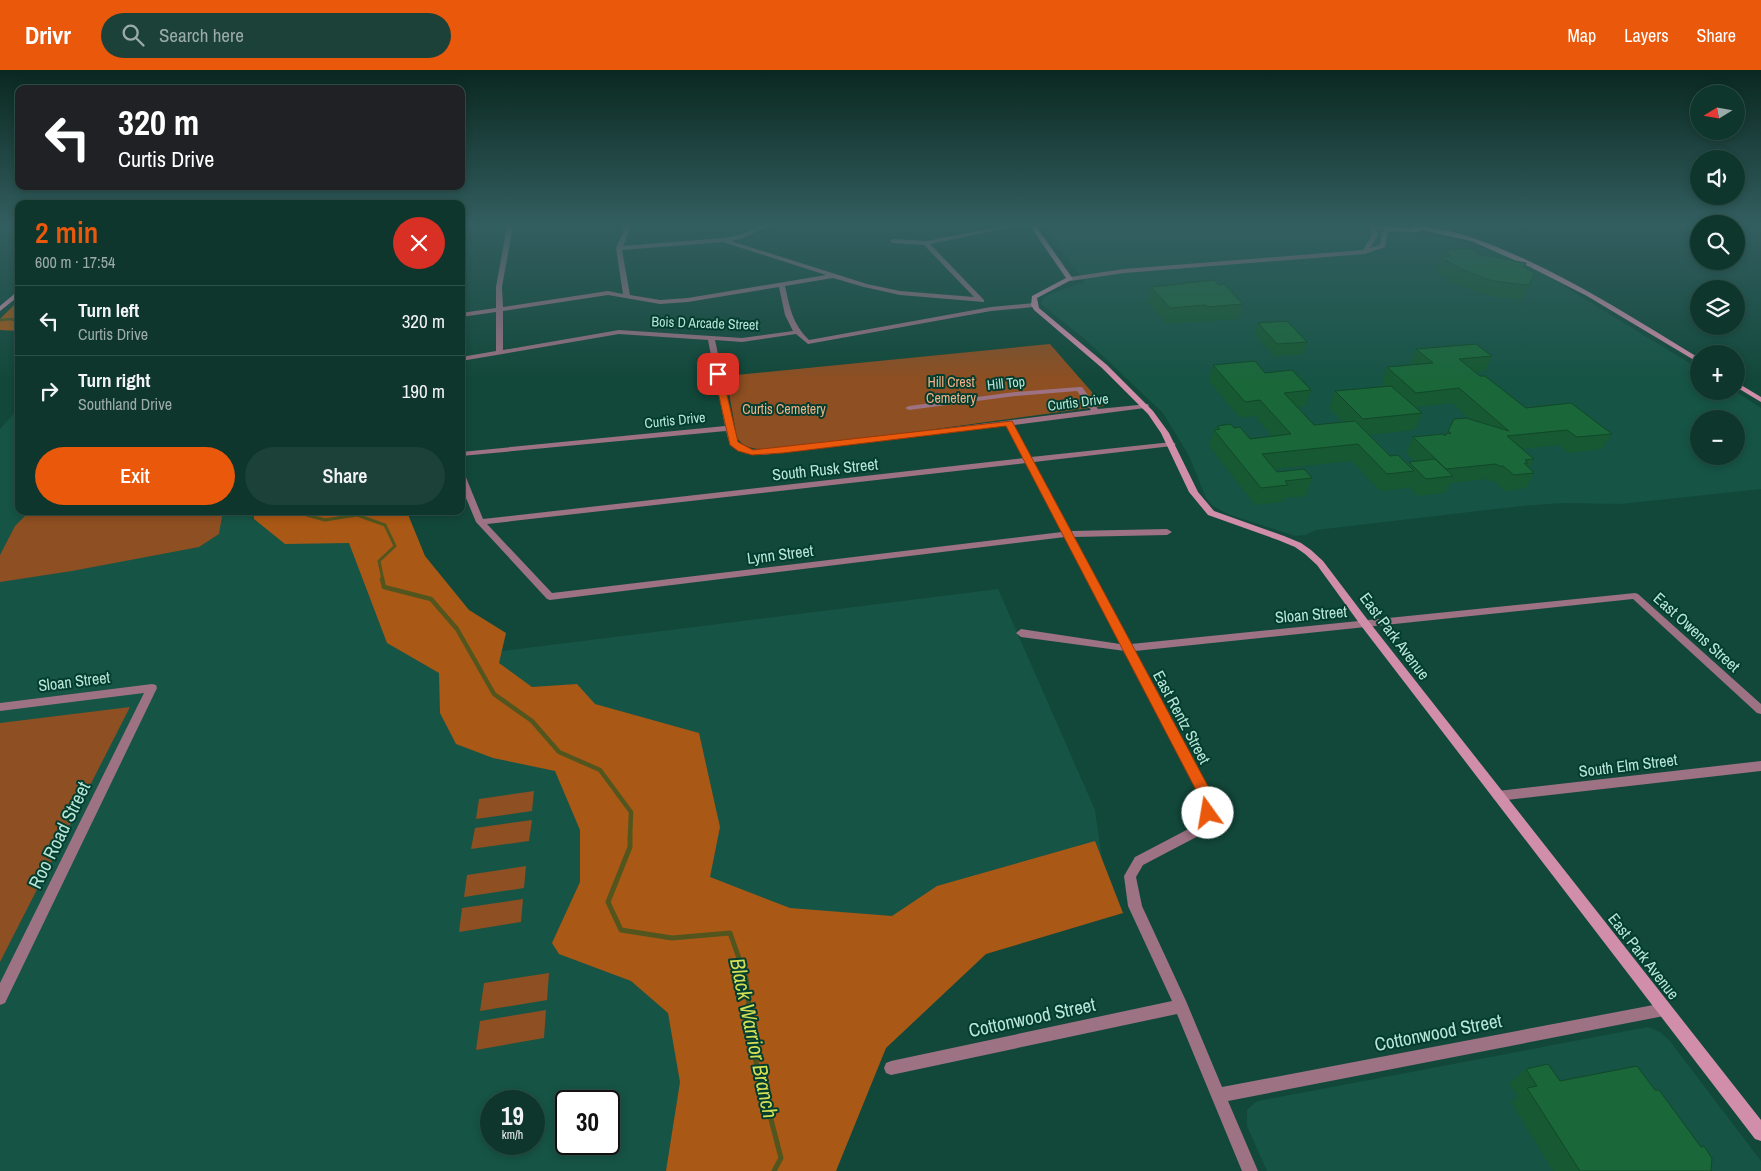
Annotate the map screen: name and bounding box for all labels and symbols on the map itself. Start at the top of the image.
north arrow [1690,85,1745,140]
street label: Bois D Arcade Street [651,312,759,334]
pin [697,353,739,395]
street label: Hill Top [986,372,1026,394]
park label: Hill Crest Cemetery [926,373,976,407]
street label: Curtis Drive [1047,389,1109,415]
park label: Curtis Cemetery [742,400,826,418]
street label: Curtis Drive [644,408,706,432]
street label: South Rusk Street [771,452,879,486]
street label: Lynn Street [746,539,815,569]
street label: East Owens Street [1649,587,1745,677]
street label: East Park Avenue [1355,588,1435,684]
street label: Sloan Street [1274,600,1348,628]
street label: Sloan Street [37,666,112,696]
street label: East Rentz Street [1148,666,1216,768]
street label: South Elm Street [1577,748,1679,782]
street label: Roo Road Street [22,777,96,893]
position arrow [1181,786,1233,838]
street label: East Park Avenue [1603,908,1685,1004]
water label: Black Warrior Branch [723,955,785,1121]
street label: Cottonwood Street [966,991,1098,1043]
street label: Cottonwood Street [1372,1007,1504,1057]
speed limit sign: 30 [555,1090,620,1155]

